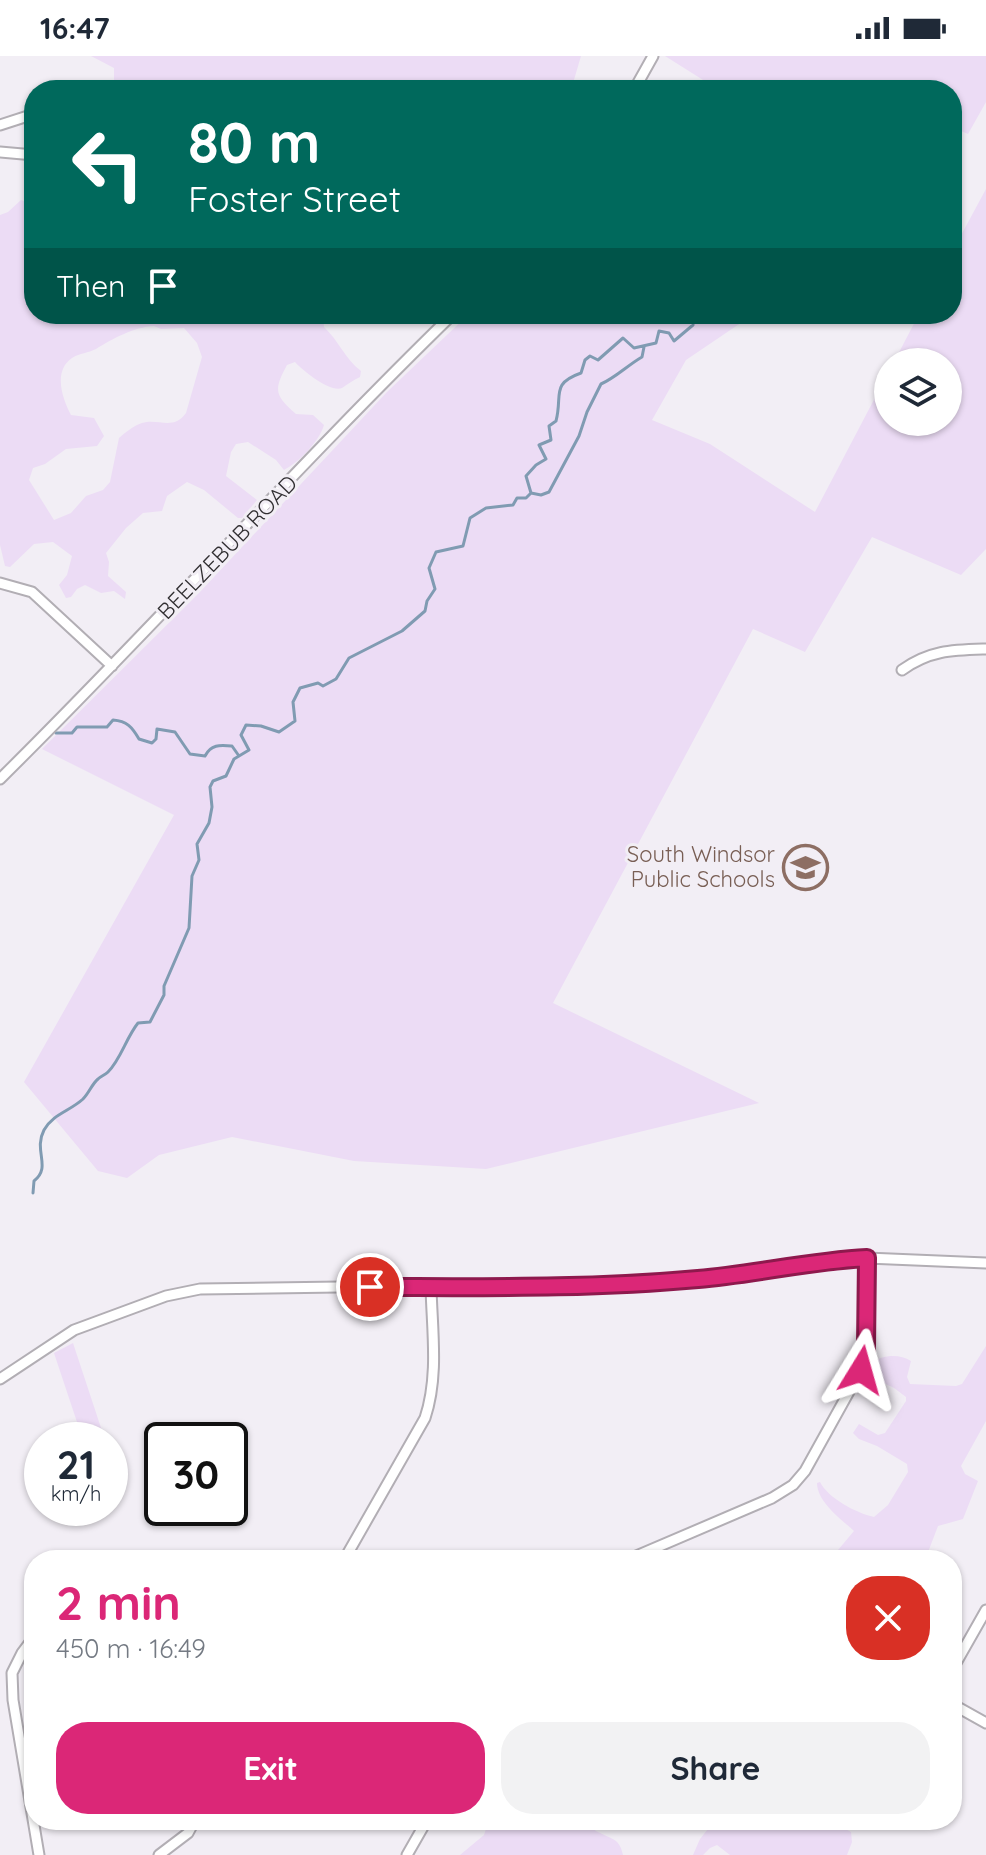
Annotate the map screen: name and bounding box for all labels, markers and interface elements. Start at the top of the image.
text: 16:47 [40,9,110,47]
text: 80 m [188,107,320,177]
icon: left [56,112,160,216]
text: Foster Street [188,176,401,221]
icon: arrive [141,264,185,308]
text: Then [56,267,125,305]
map controls [874,348,962,436]
button: layers [874,348,962,436]
street label: BEELZEBUB ROAD [151,469,303,625]
place label: South Windsor Public Schools [627,840,776,893]
school or university icon: South Windsor Public Schools [782,843,830,891]
pin [336,1253,404,1321]
icon: arrive [348,1265,392,1309]
position arrow [819,1328,903,1412]
speed limit sign: 30 [144,1422,248,1526]
text: 21 [57,1439,95,1489]
text: km/h [51,1481,101,1506]
text: 2 min [56,1572,181,1632]
button: close [846,1576,930,1660]
text: 450 m · 16:49 [56,1632,206,1665]
button: Exit [56,1722,485,1814]
button: Share [501,1722,930,1814]

